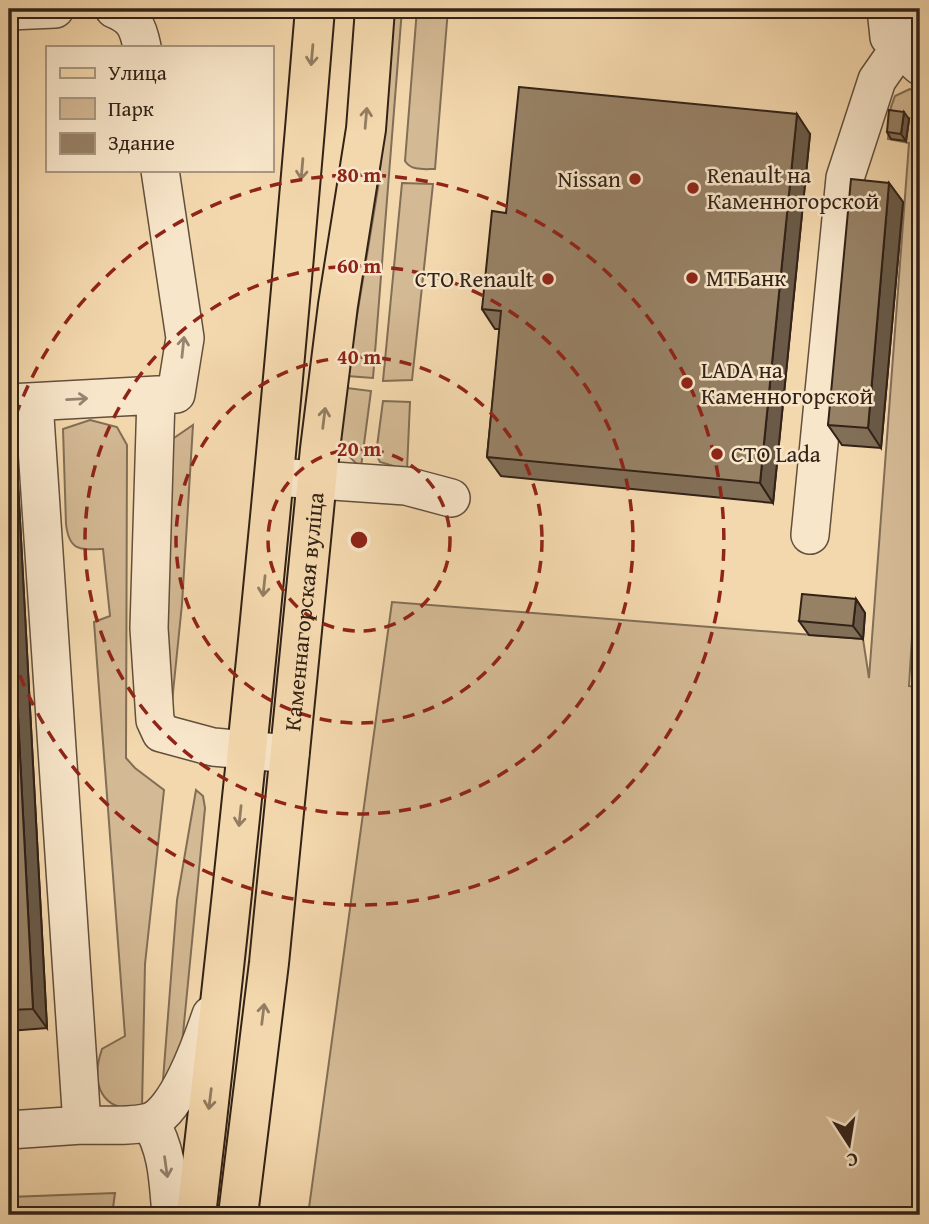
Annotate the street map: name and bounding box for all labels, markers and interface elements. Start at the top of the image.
one-way arrow [305,43,318,66]
legend [46,46,273,172]
text: Улица [108,57,167,88]
text: Парк [108,93,154,124]
one-way arrow [360,107,373,130]
text: Здание [108,127,175,158]
one-way arrow [295,158,308,180]
place label: Renault на Каменногорской [707,158,880,217]
text: 80 m [337,159,381,190]
place label: Nissan [557,162,621,195]
marker: Nissan [627,171,643,187]
marker: Renault на Каменногорской [685,180,701,196]
text: 60 m [337,250,381,281]
place label: МТБанк [706,261,786,294]
place label: СТО Renault [415,262,534,295]
marker: МТБанк [684,270,700,286]
marker: СТО Renault [540,271,556,287]
one-way arrow [176,336,189,359]
text: 40 m [337,341,381,372]
place label: LADA на Каменногорской [701,353,874,412]
marker: LADA на Каменногорской [679,375,695,391]
one-way arrow [65,392,88,405]
one-way arrow [317,407,330,430]
text: 20 m [337,433,381,464]
place label: СТО Lada [731,437,821,470]
marker: СТО Lada [709,446,725,462]
street label: Каменнагорская вуліца [275,491,332,733]
centre of rings [347,528,371,552]
one-way arrow [257,575,270,597]
one-way arrow [234,805,247,827]
one-way arrow [256,1004,269,1026]
one-way arrow [203,1087,216,1110]
north arrow [814,1108,884,1178]
text: С [844,1146,861,1175]
one-way arrow [160,1155,173,1178]

